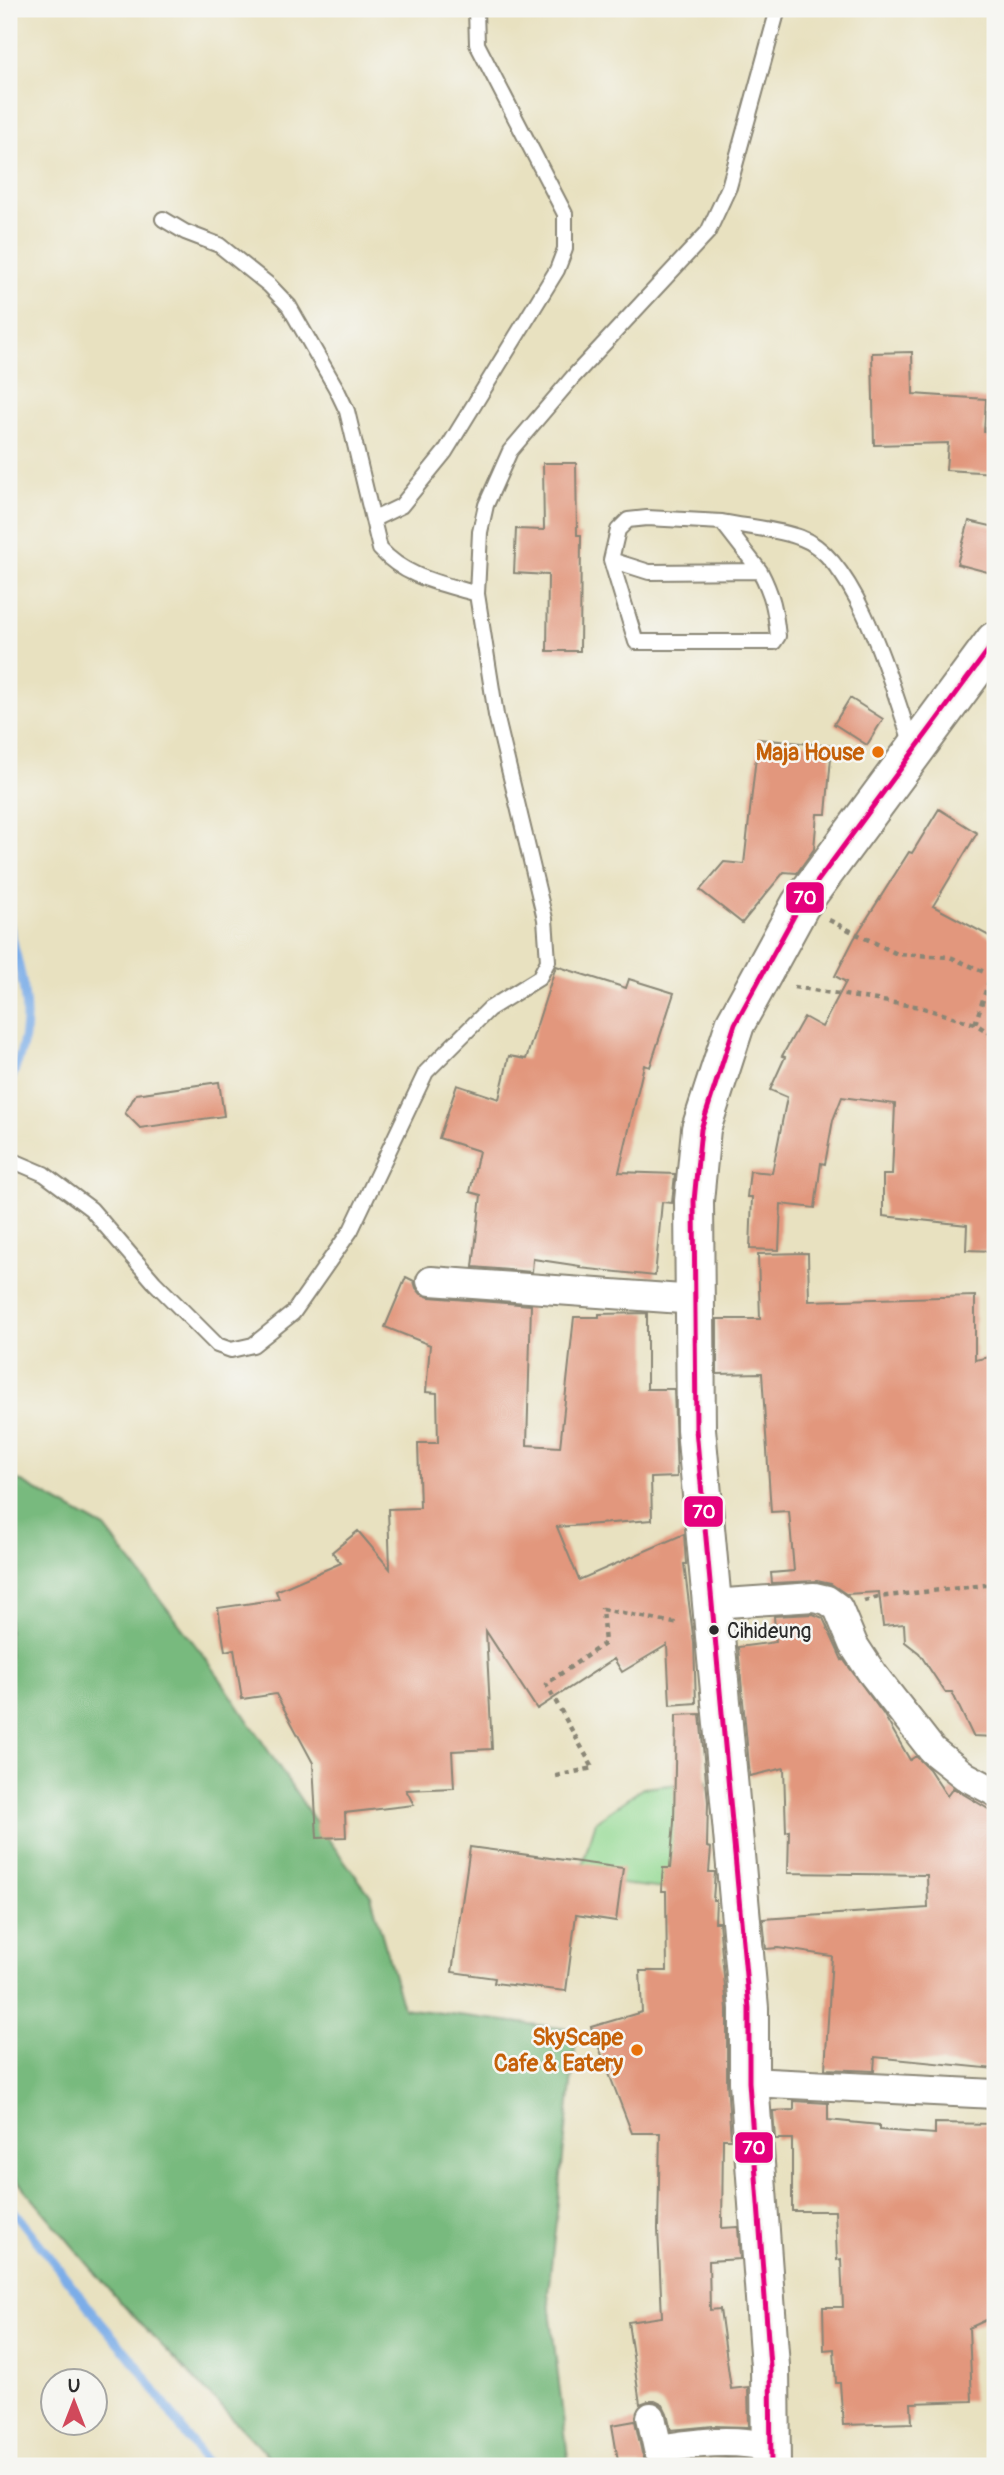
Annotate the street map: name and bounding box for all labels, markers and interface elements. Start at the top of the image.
place label: Maja House [756,738,865,767]
marker: Maja House [870,744,886,760]
line badge: 70 [785,881,825,914]
text: 70 [793,886,817,910]
line badge: 70 [683,1495,724,1528]
text: 70 [692,1500,716,1524]
place label: Cihideung [727,1618,811,1645]
marker: Cihideung [707,1623,721,1637]
place label: SkyScape Cafe & Eatery [494,2023,624,2078]
marker: SkyScape Cafe & Eatery [629,2042,645,2058]
line badge: 70 [734,2131,774,2164]
text: 70 [742,2136,766,2160]
north arrow [38,2366,108,2436]
text: U [68,2374,80,2398]

